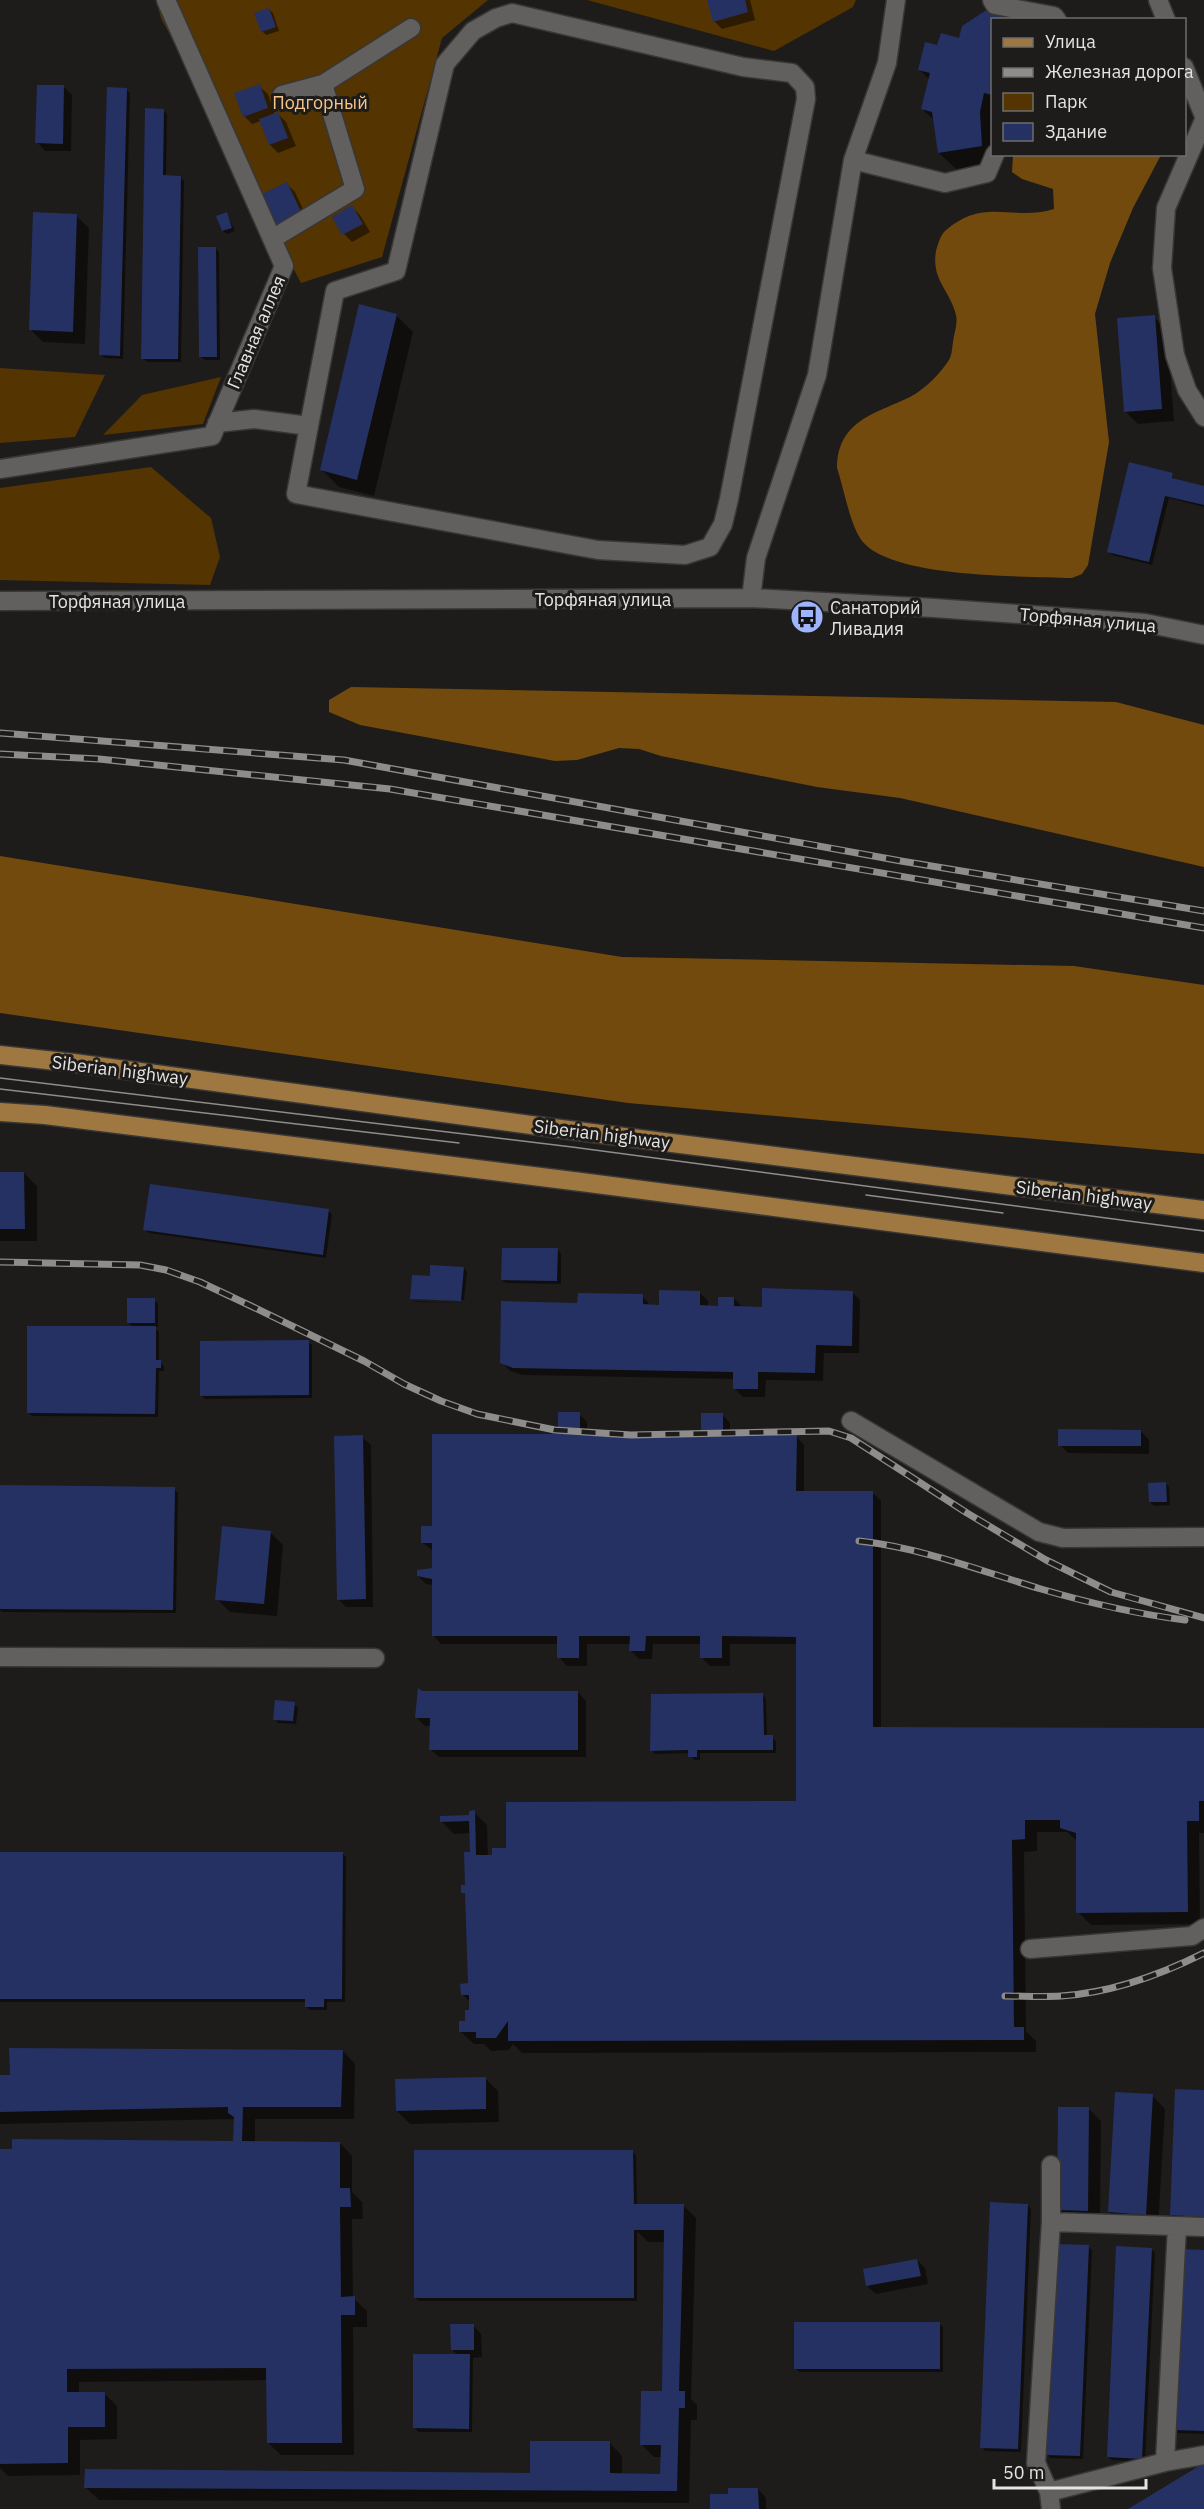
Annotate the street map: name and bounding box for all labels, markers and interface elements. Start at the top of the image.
legend [991,18,1186,156]
text: Улица [1045,30,1096,53]
text: Железная дорога [1045,60,1194,83]
text: Парк [1045,90,1088,113]
park label: Подгорный [272,91,368,114]
text: Здание [1045,120,1107,143]
street label: Главная аллея [222,272,290,392]
street label: Торфяная улица [535,588,672,611]
street label: Торфяная улица [49,590,186,613]
place label: Санаторий Ливадия [830,596,921,640]
bus stop icon: Санаторий Ливадия [789,599,825,635]
street label: Торфяная улица [1019,603,1157,637]
street label: Siberian highway [51,1050,189,1090]
street label: Siberian highway [533,1114,671,1154]
street label: Siberian highway [1015,1175,1153,1215]
scale bar [994,2452,1146,2490]
text: 50 m [1003,2461,1045,2484]

